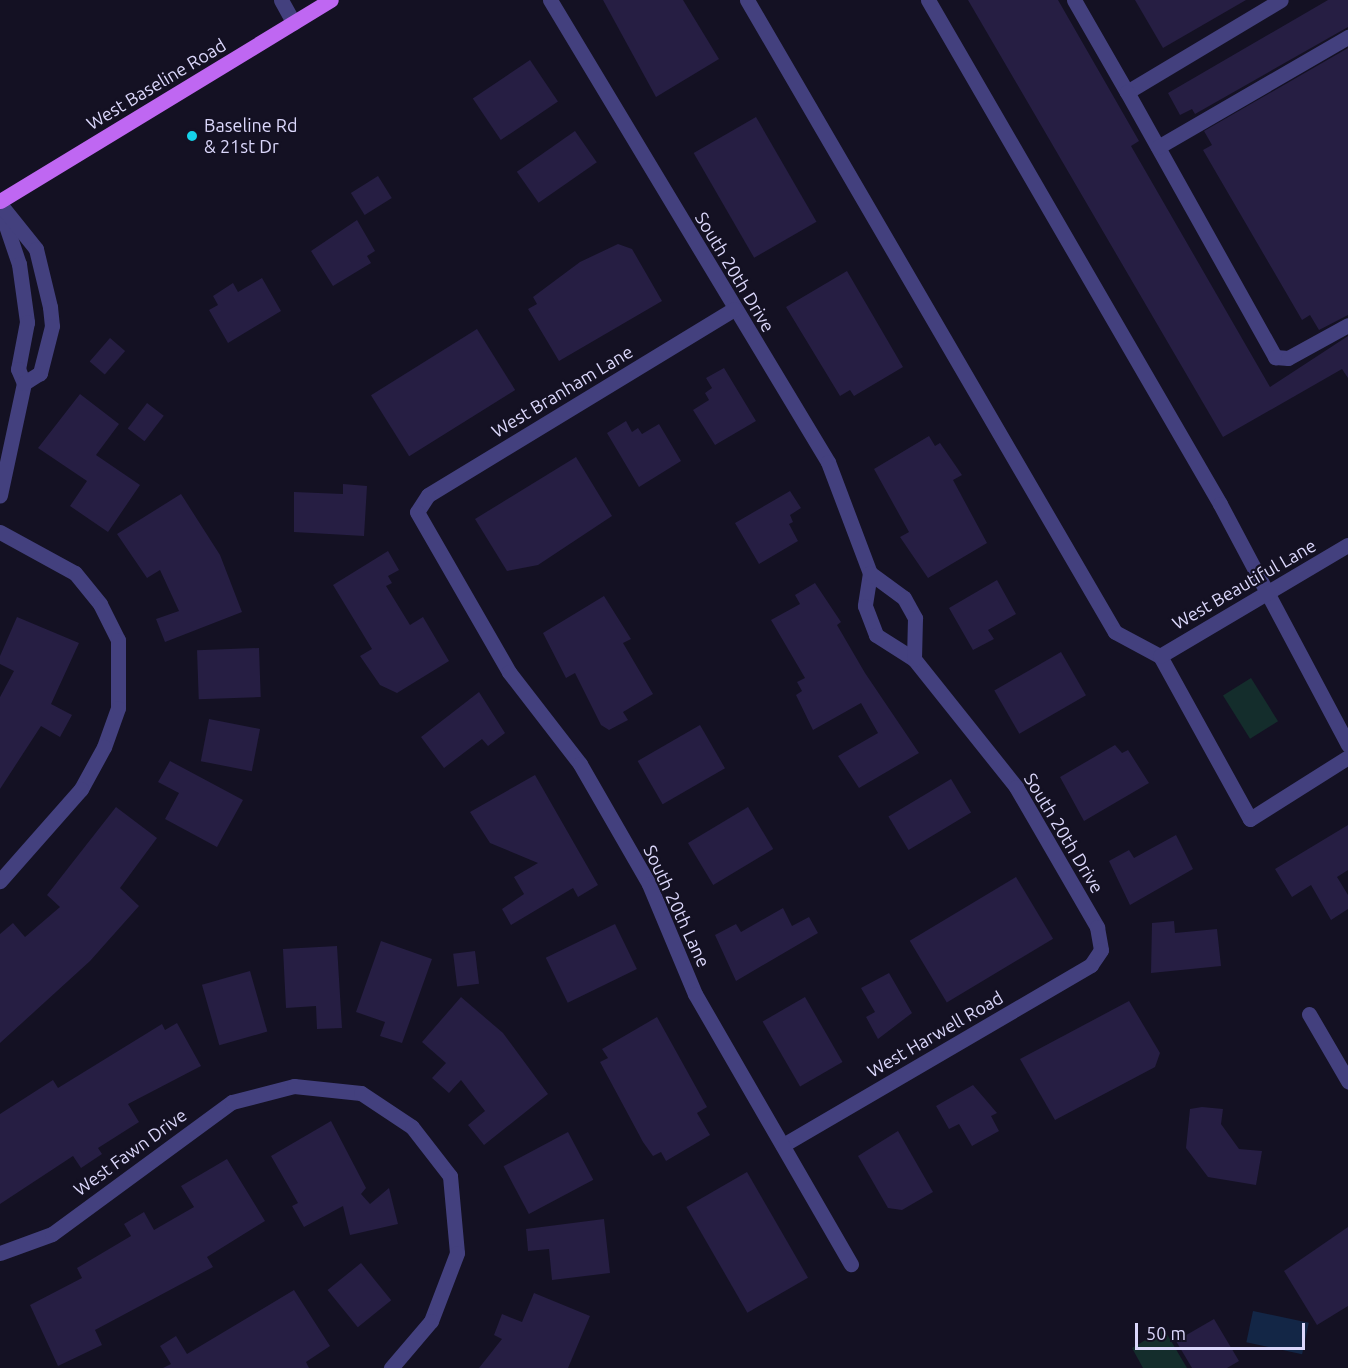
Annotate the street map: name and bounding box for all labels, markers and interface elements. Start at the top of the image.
street label: West Baseline Road [82,34,230,134]
place label: Baseline Rd & 21st Dr [204,115,298,158]
marker: Baseline Rd & 21st Dr [185,129,199,143]
street label: South 20th Drive [691,208,779,336]
street label: West Branham Lane [487,340,637,442]
street label: West Beautiful Lane [1168,534,1320,634]
street label: South 20th Drive [1020,769,1108,897]
street label: South 20th Lane [639,842,715,970]
street label: West Harwell Road [863,986,1007,1082]
street label: West Fawn Drive [69,1104,191,1200]
scale bar [1138,1311,1308,1349]
text: 50 m [1146,1323,1186,1343]

